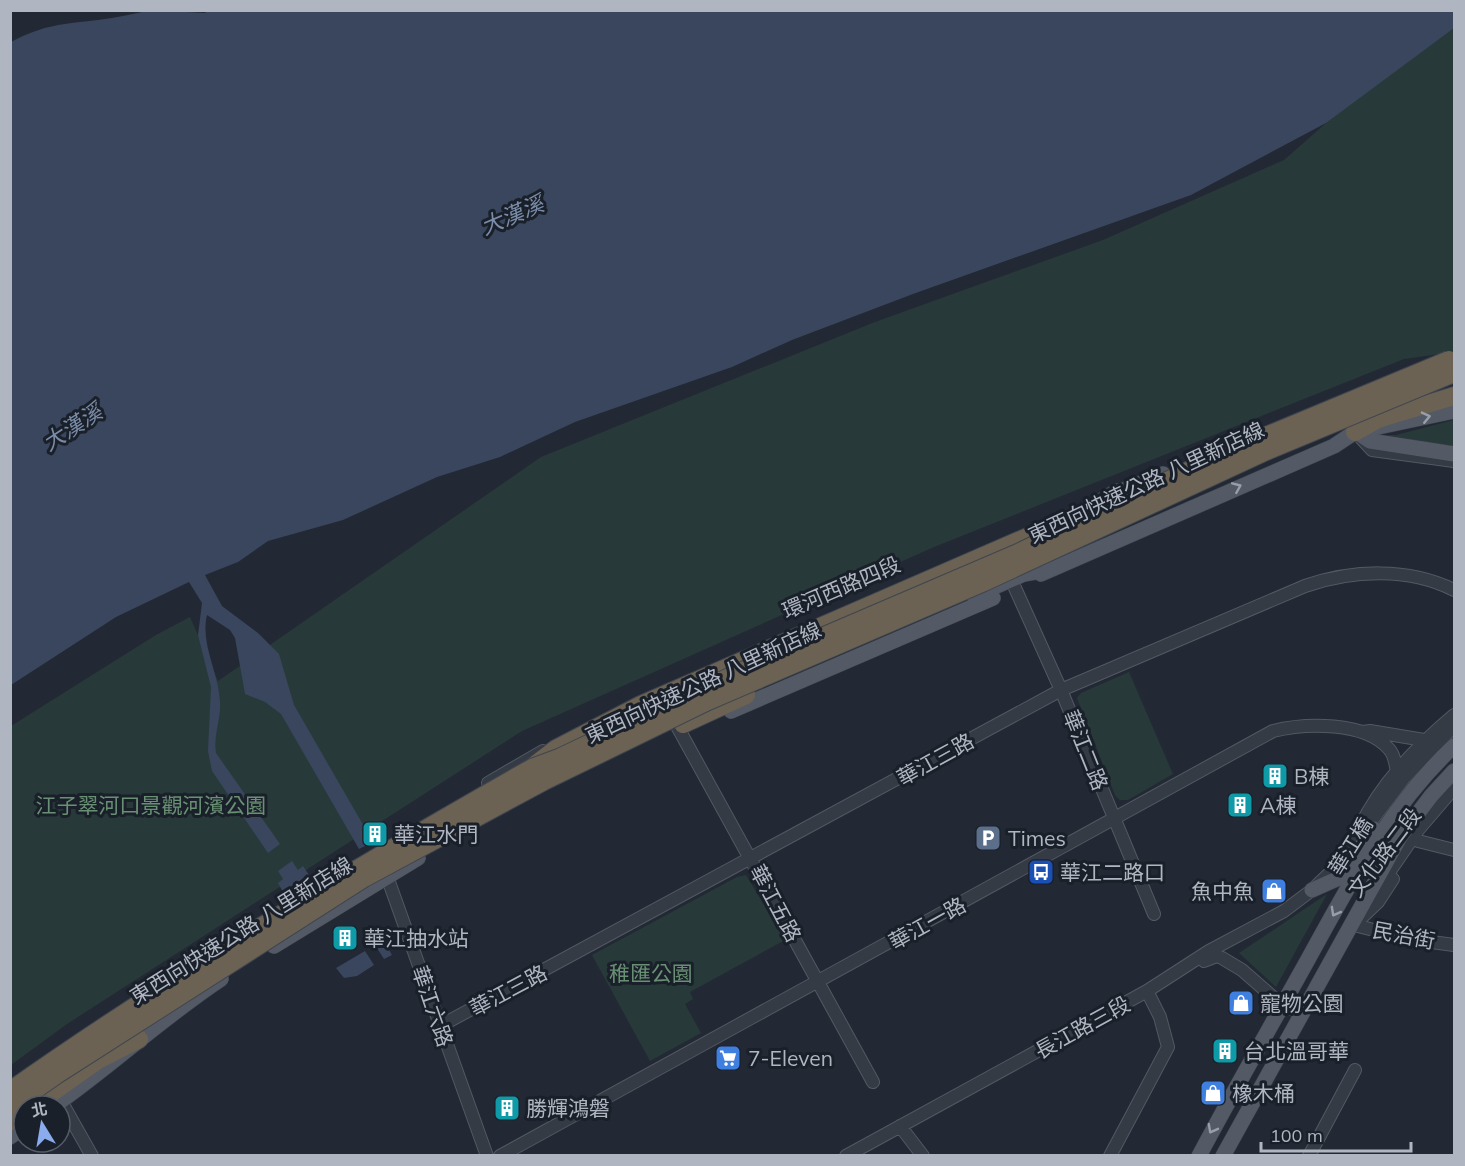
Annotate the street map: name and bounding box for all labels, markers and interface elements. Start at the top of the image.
water label: 大漢溪 [476,188,551,241]
water label: 大漢溪 [37,396,110,457]
one-way arrow [1420,412,1430,425]
street label: 東西向快速公路 八里新店線 [1024,416,1268,548]
one-way arrow [1230,482,1241,494]
street label: 環河西路四段 [778,550,904,624]
street label: 東西向快速公路 八里新店線 [581,616,825,748]
street label: 華江二路 [1058,706,1114,794]
street label: 華江三路 [892,727,978,791]
building icon: B棟 [1260,761,1290,791]
place label: B棟 [1294,763,1329,789]
building icon: A棟 [1225,790,1255,820]
park label: 江子翠河口景觀河濱公園 [36,792,267,818]
place label: A棟 [1260,792,1296,818]
street label: 文化路二段 [1342,802,1426,902]
street label: 華江橋 [1322,812,1378,880]
building icon: 華江水門 [360,819,390,849]
place label: 華江水門 [394,821,478,847]
parking icon: Times [973,823,1003,853]
place label: Times [1008,825,1066,851]
street label: 東西向快速公路 八里新店線 [125,851,357,1009]
bus stop icon: 華江二路口 [1026,857,1056,887]
place label: 華江二路口 [1060,859,1165,885]
street label: 華江五路 [745,860,807,946]
shop icon: 魚中魚 [1259,876,1289,906]
place label: 魚中魚 [1191,878,1254,904]
street label: 華江一路 [884,891,970,955]
one-way arrow [1331,906,1342,916]
street label: 民治街 [1371,916,1437,954]
building icon: 華江抽水站 [330,923,360,953]
place label: 華江抽水站 [364,925,469,951]
street label: 華江三路 [465,959,551,1021]
park label: 稚匯公園 [609,960,693,986]
street label: 華江六路 [407,962,459,1050]
shop icon: 寵物公園 [1226,988,1256,1018]
street label: 長江路三段 [1030,990,1134,1064]
place label: 寵物公園 [1260,990,1344,1016]
building icon: 台北溫哥華 [1210,1036,1240,1066]
place label: 台北溫哥華 [1244,1038,1349,1064]
supermarket icon: 7-Eleven [713,1043,743,1073]
place label: 7-Eleven [748,1045,833,1071]
shop icon: 橡木桶 [1198,1078,1228,1108]
place label: 橡木桶 [1232,1080,1295,1106]
building icon: 勝輝鴻磐 [492,1093,522,1123]
north arrow [12,1094,72,1154]
place label: 勝輝鴻磐 [526,1095,610,1121]
text: 北 [29,1098,49,1121]
scale bar [1261,1115,1411,1153]
one-way arrow [1208,1123,1220,1134]
text: 100 m [1270,1124,1323,1147]

